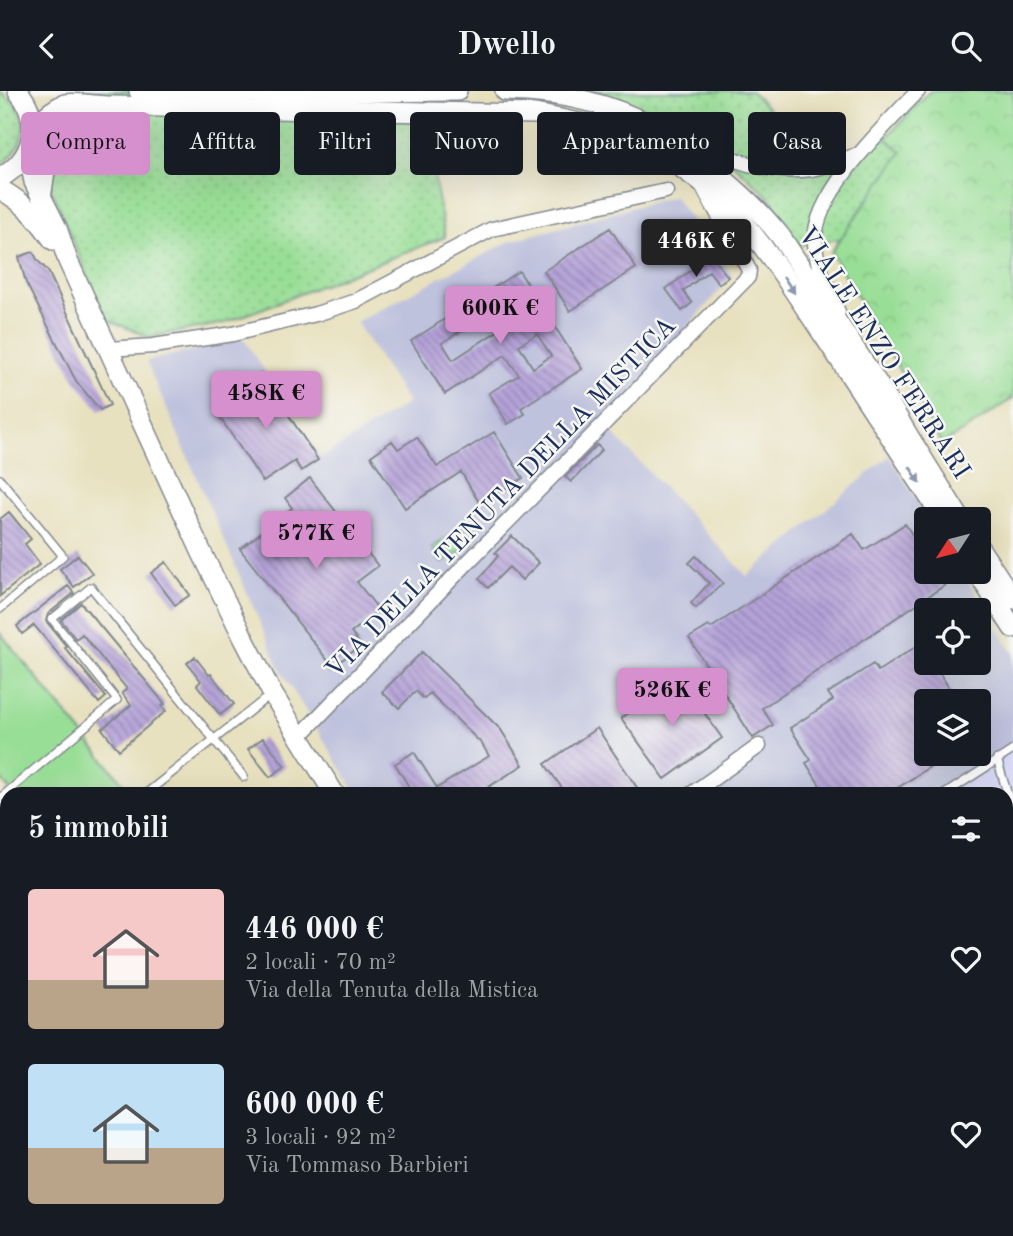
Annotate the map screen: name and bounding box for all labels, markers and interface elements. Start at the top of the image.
icon: back [28,27,66,65]
icon: search [947,27,985,65]
text: Dwello [457,30,556,62]
chip: Compra [21,112,150,175]
chip: Affitta [164,112,280,175]
chip: Filtri [294,112,396,175]
chip: Nuovo [410,112,523,175]
chip: Appartamento [537,112,734,175]
chip: Casa [748,112,846,175]
pin: 446K € [639,219,753,279]
street label: VIALE ENZO FERRARI [792,222,974,484]
text: 446K € [657,230,735,253]
one-way arrow [783,275,796,295]
pin: 600K € [443,287,557,346]
text: 600K € [461,297,539,320]
street label: VIA DELLA TENUTA DELLA MISTICA [321,313,681,684]
pin: 458K € [209,371,323,431]
text: 458K € [227,382,305,405]
one-way arrow [908,465,921,484]
north arrow [914,507,990,585]
map controls [914,507,991,766]
pin: 577K € [259,511,373,571]
text: 577K € [277,522,355,545]
button: locate [914,598,991,675]
pin: 526K € [615,669,729,728]
text: 526K € [633,679,711,702]
button: layers [914,689,991,766]
icon: filters [947,810,985,848]
text: 5 immobili [28,814,169,844]
text: 446 000 € [245,915,384,945]
icon: home [84,917,168,1001]
icon: heart [947,940,985,978]
text: 2 locali · 70 m² [245,951,396,974]
text: Via della Tenuta della Mistica [245,979,538,1002]
text: 600 000 € [245,1090,384,1120]
icon: home [84,1092,168,1176]
icon: heart [947,1115,985,1153]
text: 3 locali · 92 m² [245,1126,396,1149]
text: Via Tommaso Barbieri [245,1154,469,1177]

